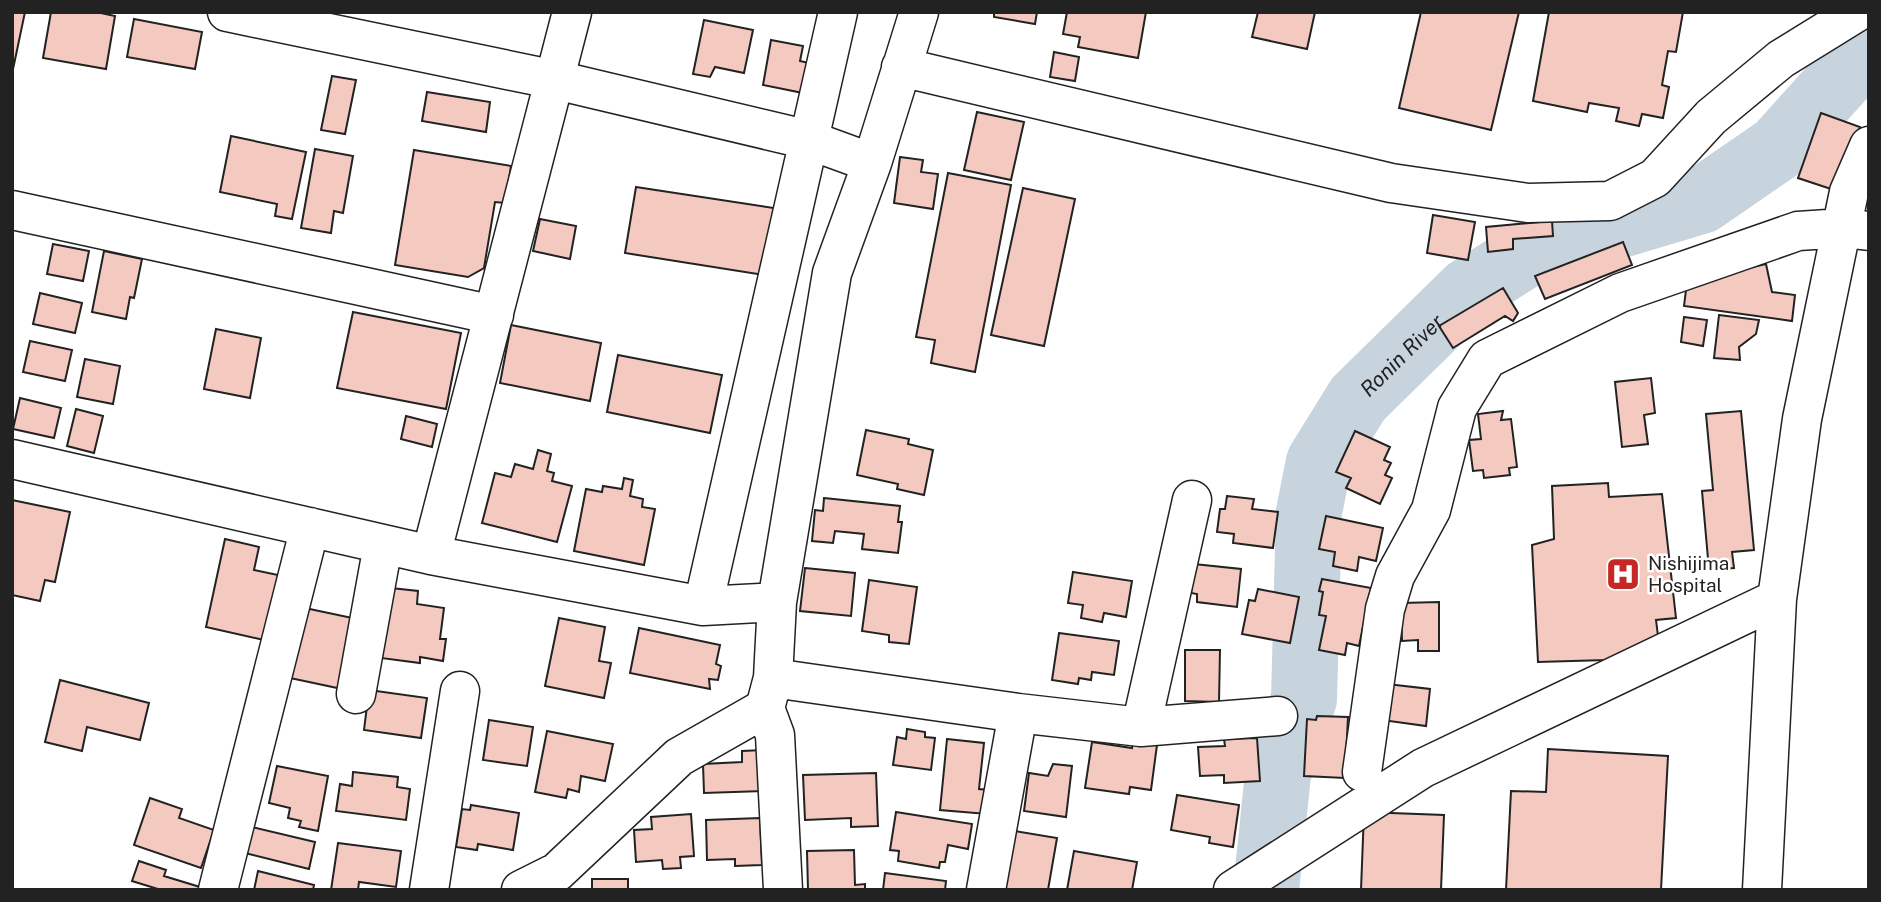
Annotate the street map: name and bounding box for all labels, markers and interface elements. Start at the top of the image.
water label: Ronin River [1355,308,1449,402]
place label: Nishijima Hospital [1648,552,1729,596]
hospital icon: Nishijima Hospital [1604,555,1642,593]

